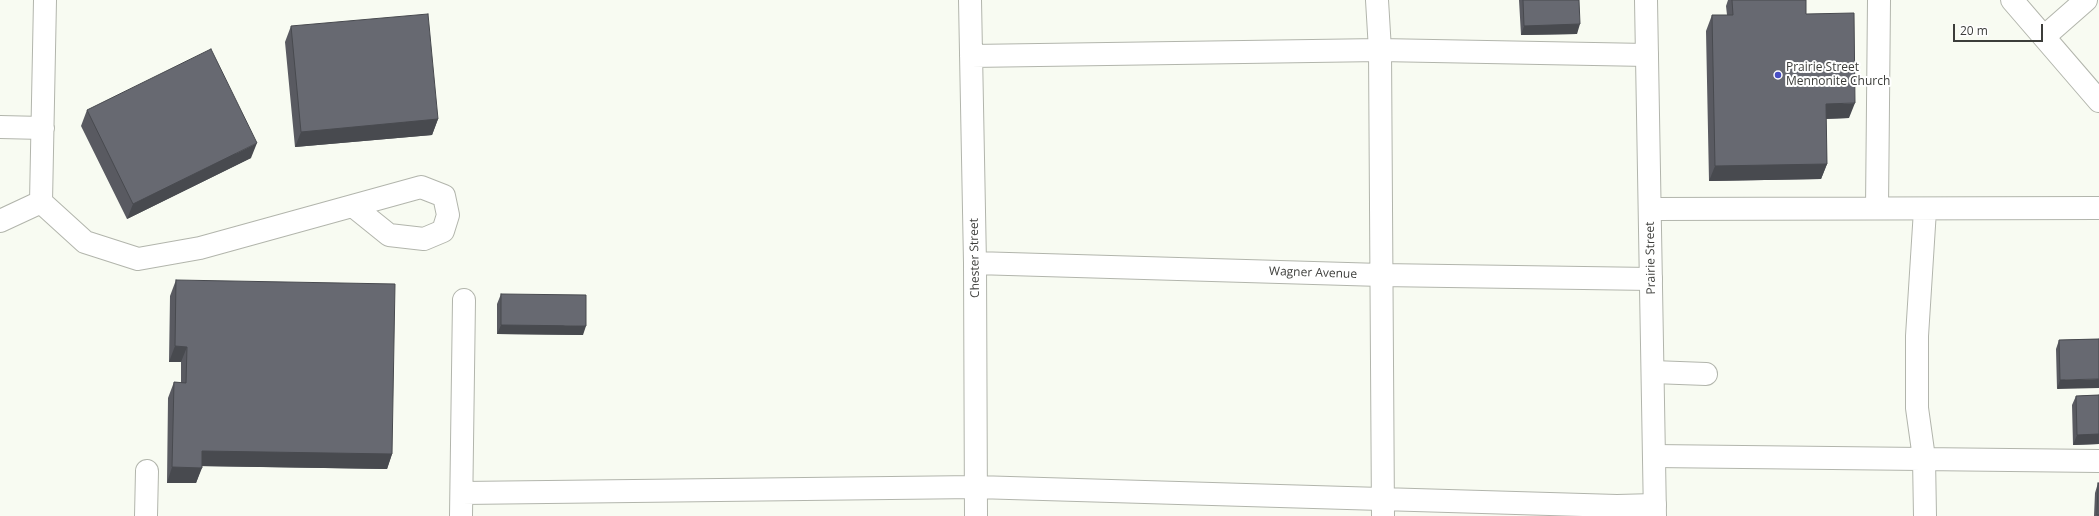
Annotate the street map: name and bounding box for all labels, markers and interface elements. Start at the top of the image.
scale bar [1955,16,2045,42]
text: 20 m [1960,22,1988,39]
place label: Prairie Street Mennonite Church [1786,61,1890,89]
marker: Prairie Street Mennonite Church [1773,70,1783,80]
street label: Chester Street [967,218,983,298]
street label: Prairie Street [1643,221,1659,295]
street label: Wagner Avenue [1269,264,1357,282]

